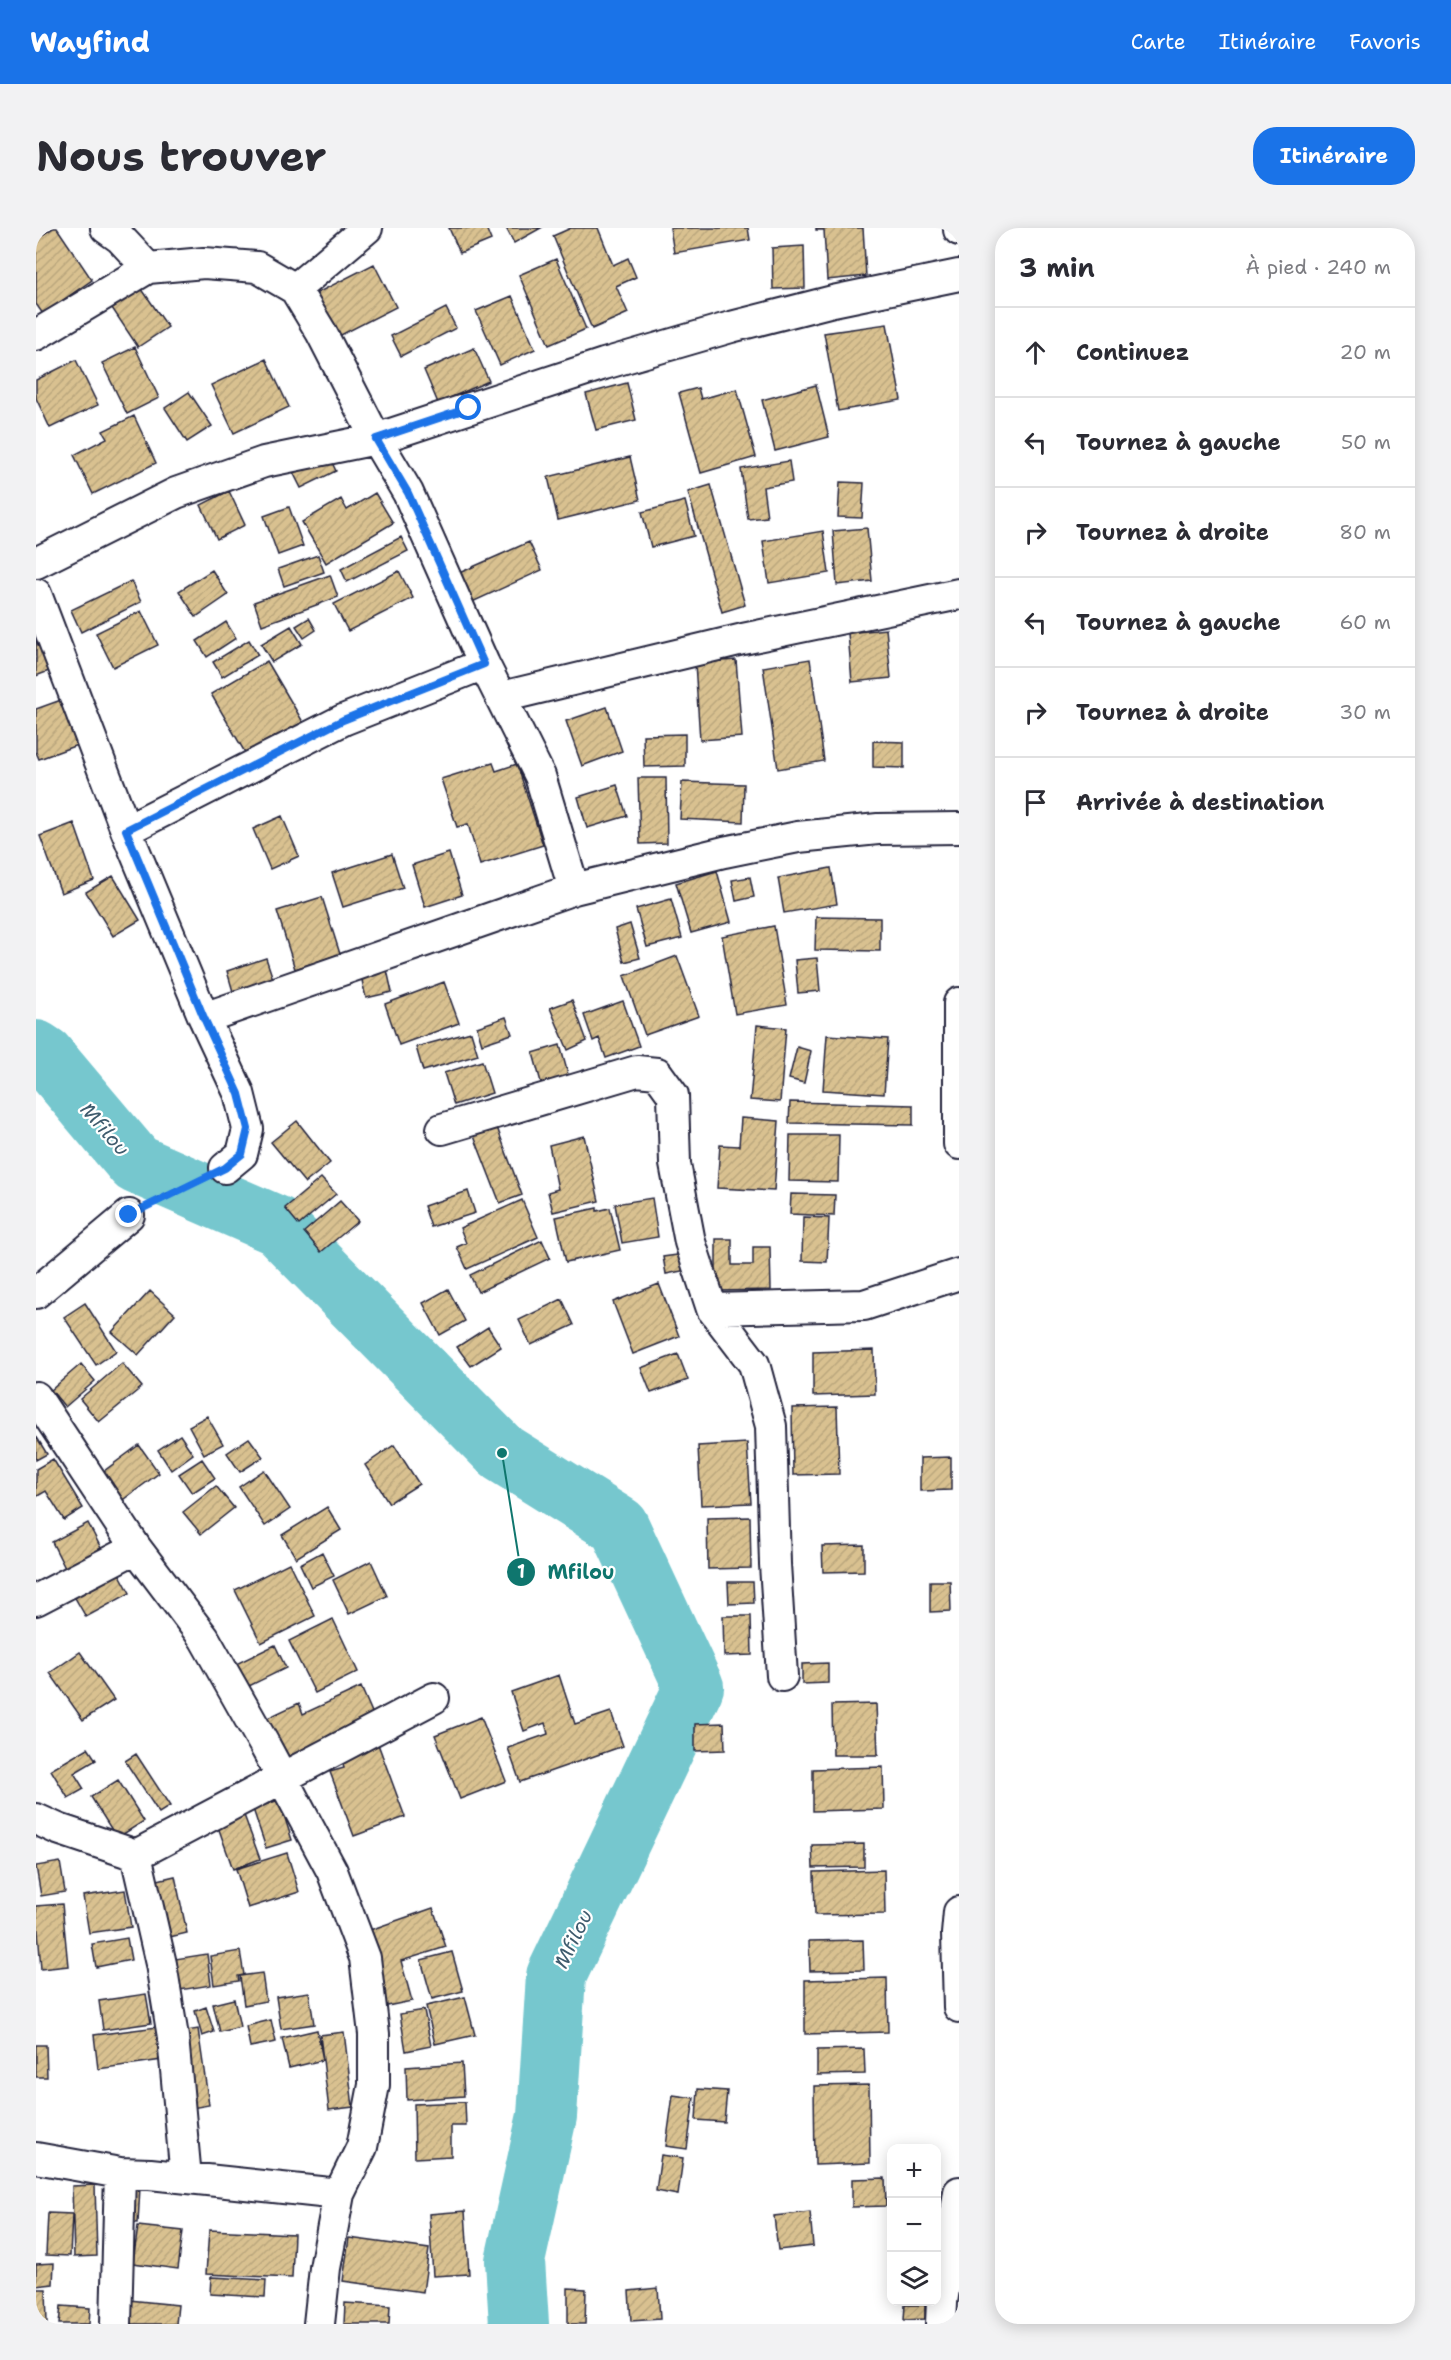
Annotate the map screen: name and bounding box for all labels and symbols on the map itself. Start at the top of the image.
route start [455,394,481,420]
water label: Mfilou [75,1097,135,1161]
route end [115,1201,141,1227]
callout: Mfilou [506,1553,627,1591]
text: Mfilou [547,1559,615,1585]
text: 1 [517,1560,525,1584]
water label: Mfilou [548,1905,598,1973]

